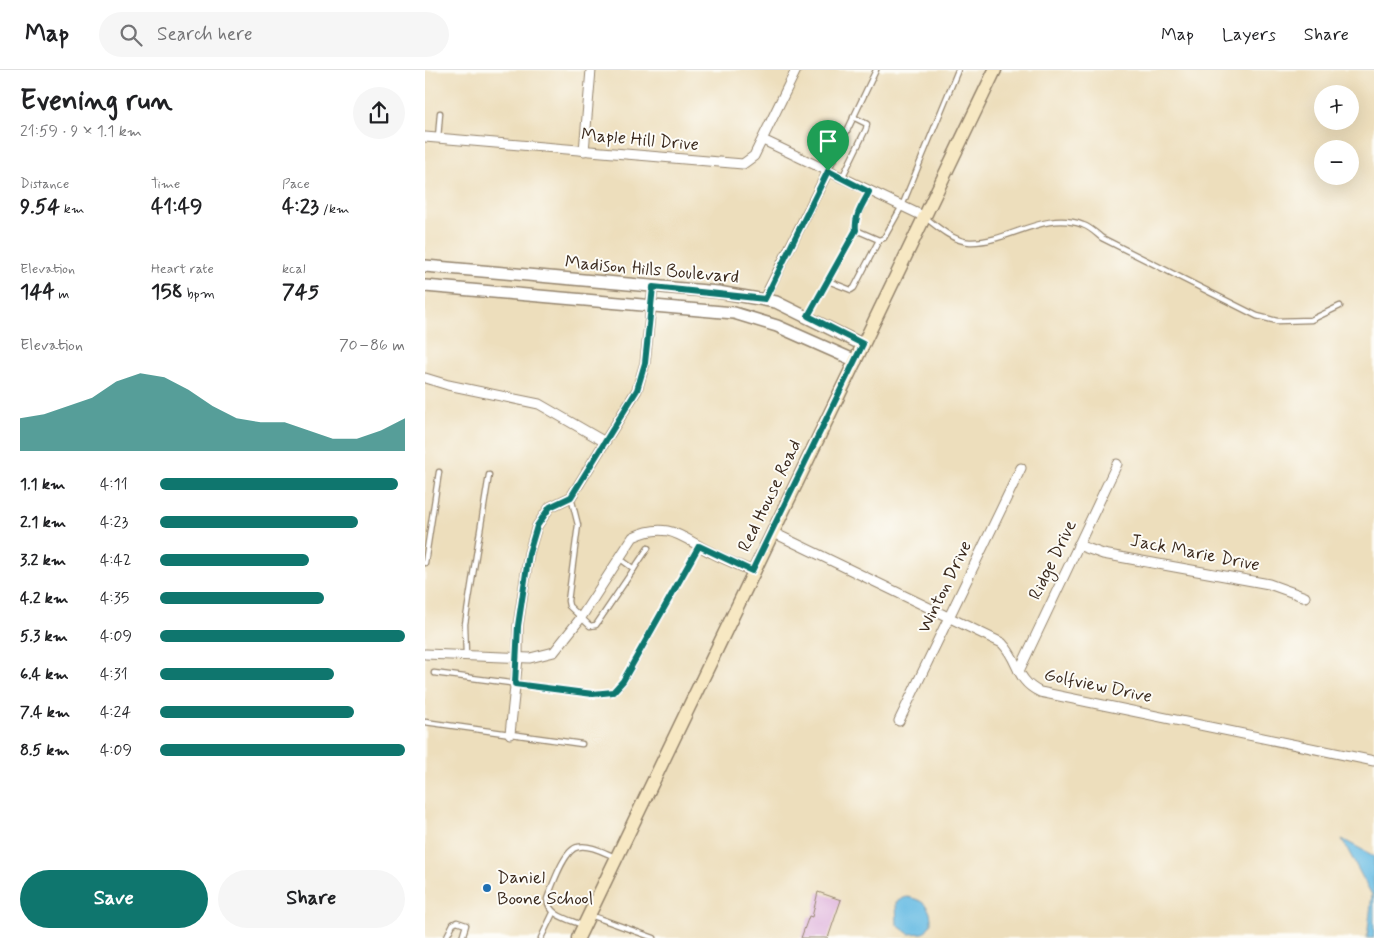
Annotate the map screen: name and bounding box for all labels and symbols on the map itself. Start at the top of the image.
pin [807,120,849,171]
street label: Maple Hill Drive [580,123,700,157]
street label: Madison Hills Boulevard [564,250,740,290]
street label: Red House Road [733,436,807,556]
street label: Ridge Drive [1023,516,1084,604]
street label: Jack Marie Drive [1128,529,1262,577]
street label: Winton Drive [912,537,978,637]
street label: Golfview Drive [1042,663,1154,709]
place label: Daniel Boone School [497,866,593,911]
marker: Daniel Boone School [481,882,493,894]

